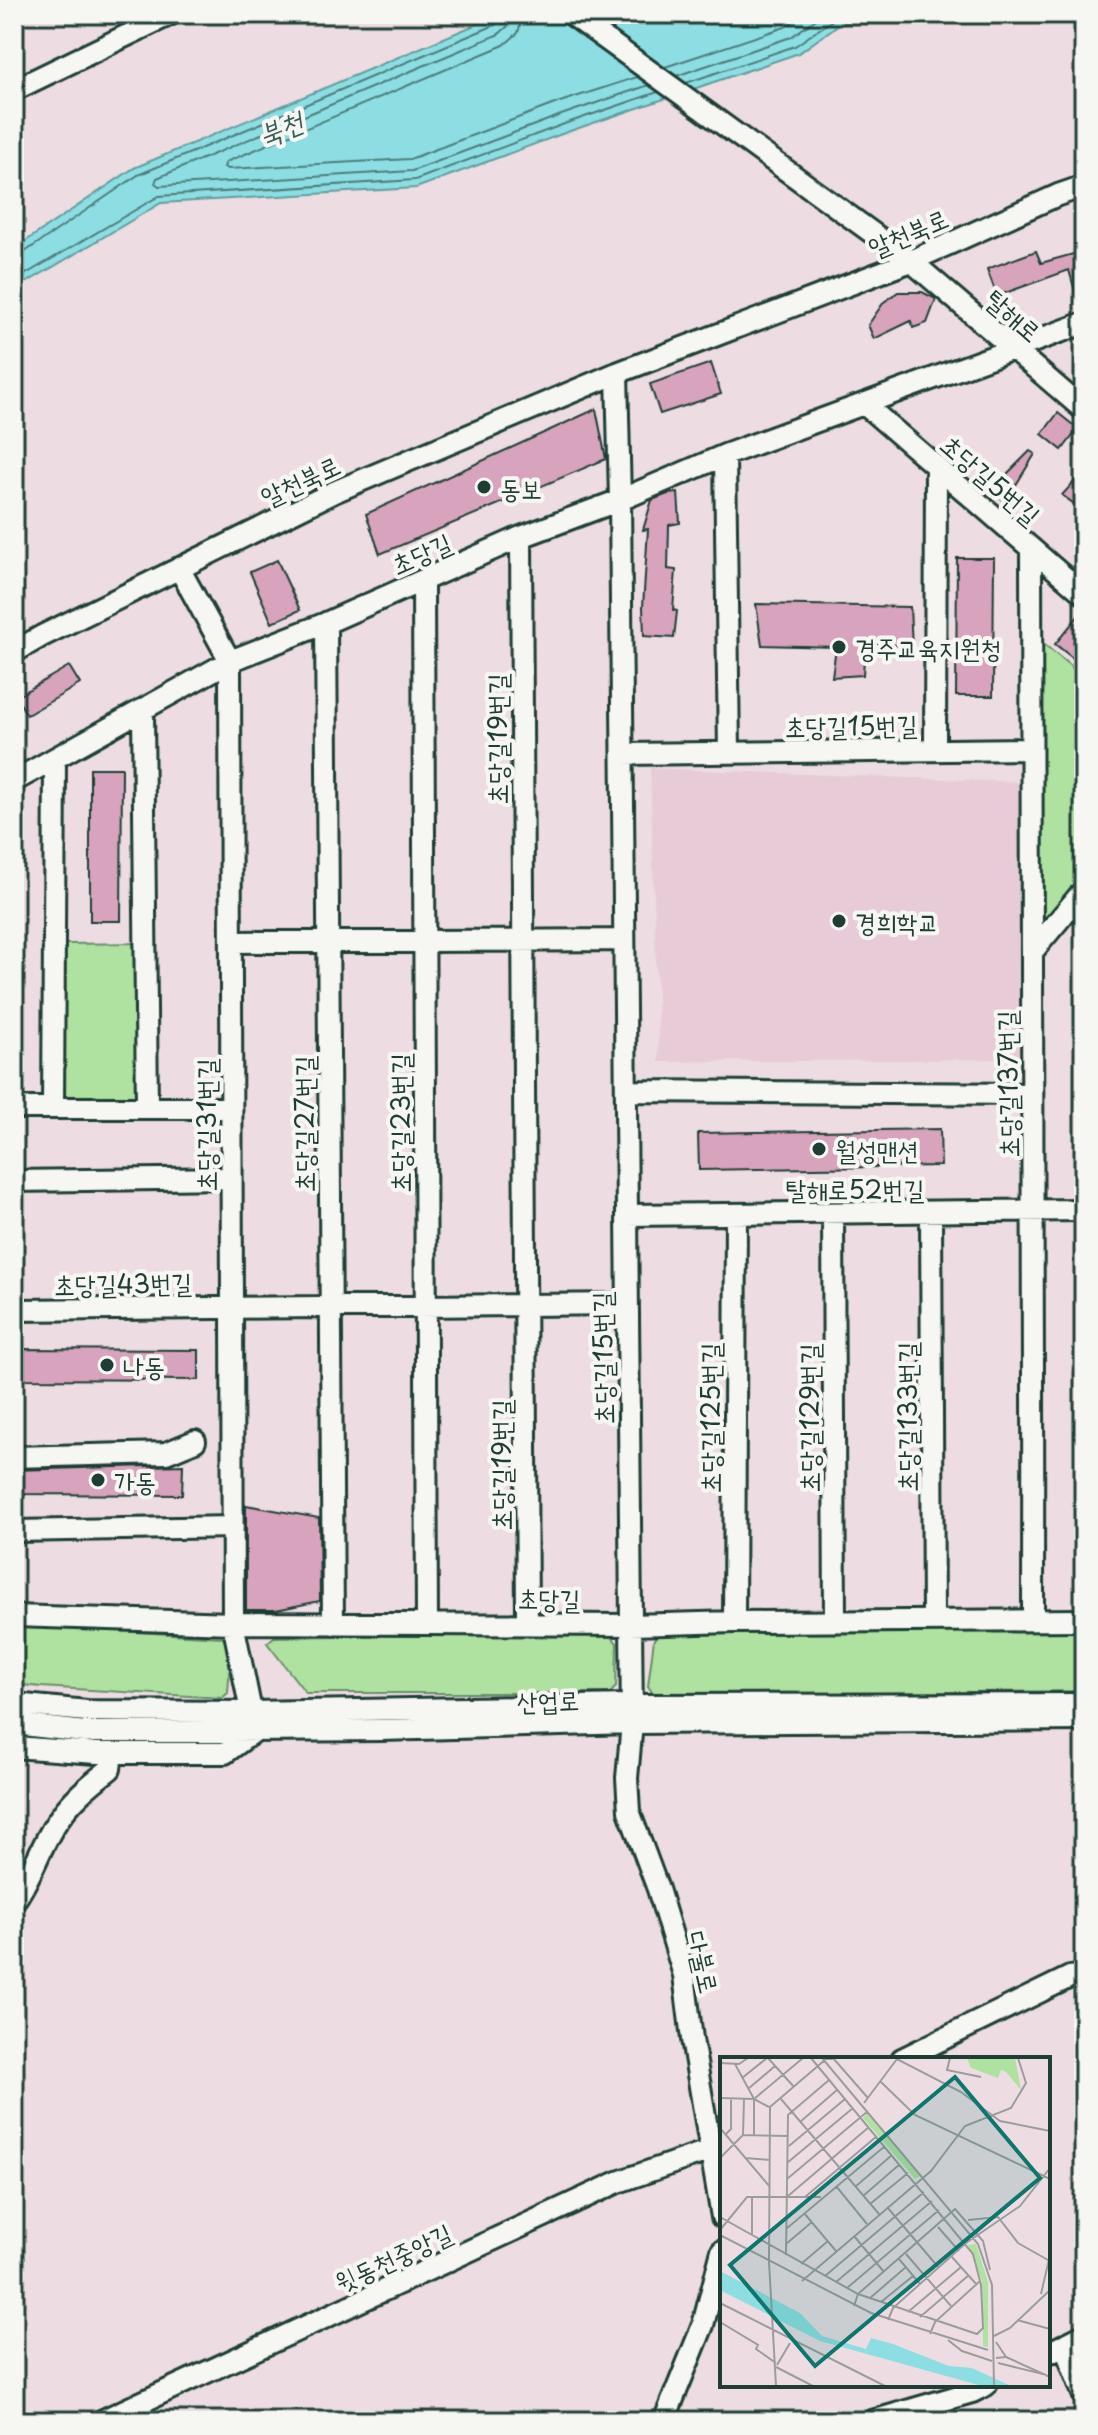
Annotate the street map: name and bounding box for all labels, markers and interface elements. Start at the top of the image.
water label: 북천 [251,98,311,155]
street label: 알천북로 [862,198,954,266]
street label: 탈해로 [978,280,1050,350]
street label: 초당길5번길 [932,424,1050,534]
street label: 알천북로 [254,445,346,515]
place label: 동보 [500,468,542,507]
marker: 동보 [475,478,493,496]
street label: 초당길 [384,522,458,584]
place label: 경주교육지원청 [855,628,1001,667]
marker: 경주교육지원청 [830,638,848,656]
street label: 초당길19번길 [477,673,516,805]
street label: 초당길15번길 [784,704,918,746]
place label: 경희학교 [855,902,939,941]
marker: 경희학교 [830,912,848,930]
street label: 초당길137번길 [986,1010,1028,1158]
street label: 초당길23번길 [380,1053,419,1193]
street label: 초당길27번길 [284,1055,323,1193]
street label: 초당길31번길 [186,1058,225,1192]
place label: 월성맨션 [835,1130,919,1169]
marker: 월성맨션 [810,1140,828,1158]
street label: 탈해로52번길 [786,1169,925,1208]
street label: 초당길43번길 [54,1262,193,1304]
street label: 초당길15번길 [581,1291,623,1425]
street label: 초당길133번길 [887,1342,926,1492]
street label: 초당길125번길 [690,1343,729,1493]
street label: 초당길129번길 [789,1343,828,1493]
place label: 나동 [123,1346,165,1385]
marker: 나동 [98,1356,116,1374]
street label: 초당길19번길 [481,1399,520,1531]
place label: 가동 [114,1461,156,1500]
marker: 가동 [89,1471,107,1489]
street label: 초당길 [517,1578,581,1618]
street label: 산업로 [516,1679,580,1721]
street label: 다불로 [678,1927,730,1997]
inset map [720,2057,1050,2387]
street label: 윗동천중앙길 [328,2213,458,2301]

